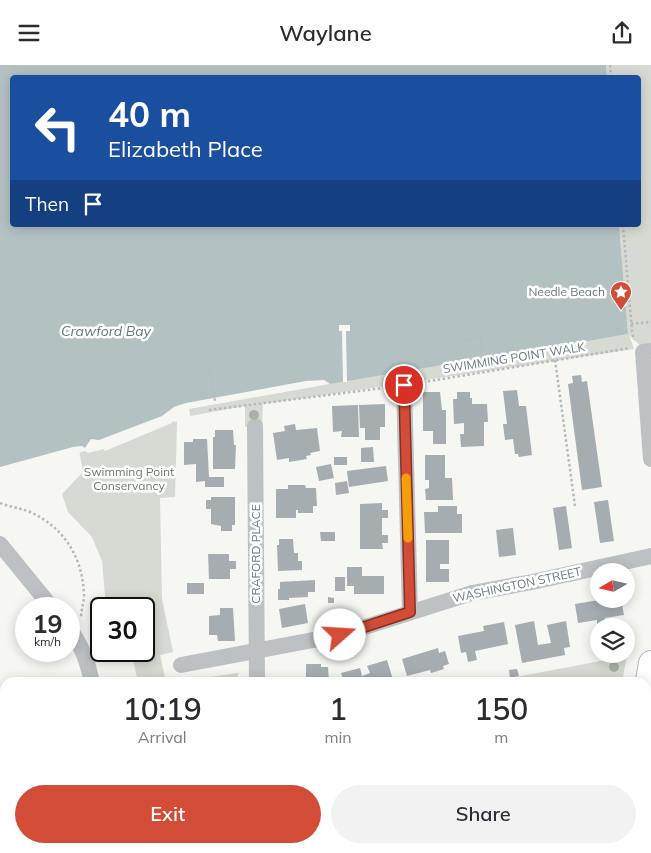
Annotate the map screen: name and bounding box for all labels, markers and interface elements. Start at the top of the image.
icon: menu [15,19,43,47]
text: Waylane [279,19,372,47]
icon: share [608,19,636,47]
text: 40 m [108,92,191,136]
icon: left [25,95,90,160]
text: Elizabeth Place [108,135,263,163]
icon: arrive [79,190,107,218]
text: Then [25,192,69,216]
place icon: Needle Beach [609,280,633,311]
place label: Needle Beach [528,284,605,299]
water label: Crawford Bay [61,322,152,340]
street label: SWIMMING POINT WALK [442,339,586,376]
pin [383,364,425,406]
icon: arrive [390,371,418,399]
park label: Swimming Point Conservancy [84,464,174,493]
street label: CRAFORD PLACE [248,504,263,604]
street label: WASHINGTON STREET [451,563,583,605]
north arrow [590,563,635,607]
map controls [590,563,635,663]
speed limit sign: 30 [90,597,155,662]
text: 19 [32,608,63,639]
position arrow [313,608,365,660]
button: layers [590,618,635,663]
text: km/h [34,634,61,649]
text: 10:19 [123,690,202,728]
text: 1 [329,690,347,728]
text: 150 [474,690,528,728]
text: Arrival [138,727,187,747]
text: min [324,727,352,747]
text: m [494,727,508,747]
button: Exit [15,785,321,843]
button: Share [331,785,636,843]

